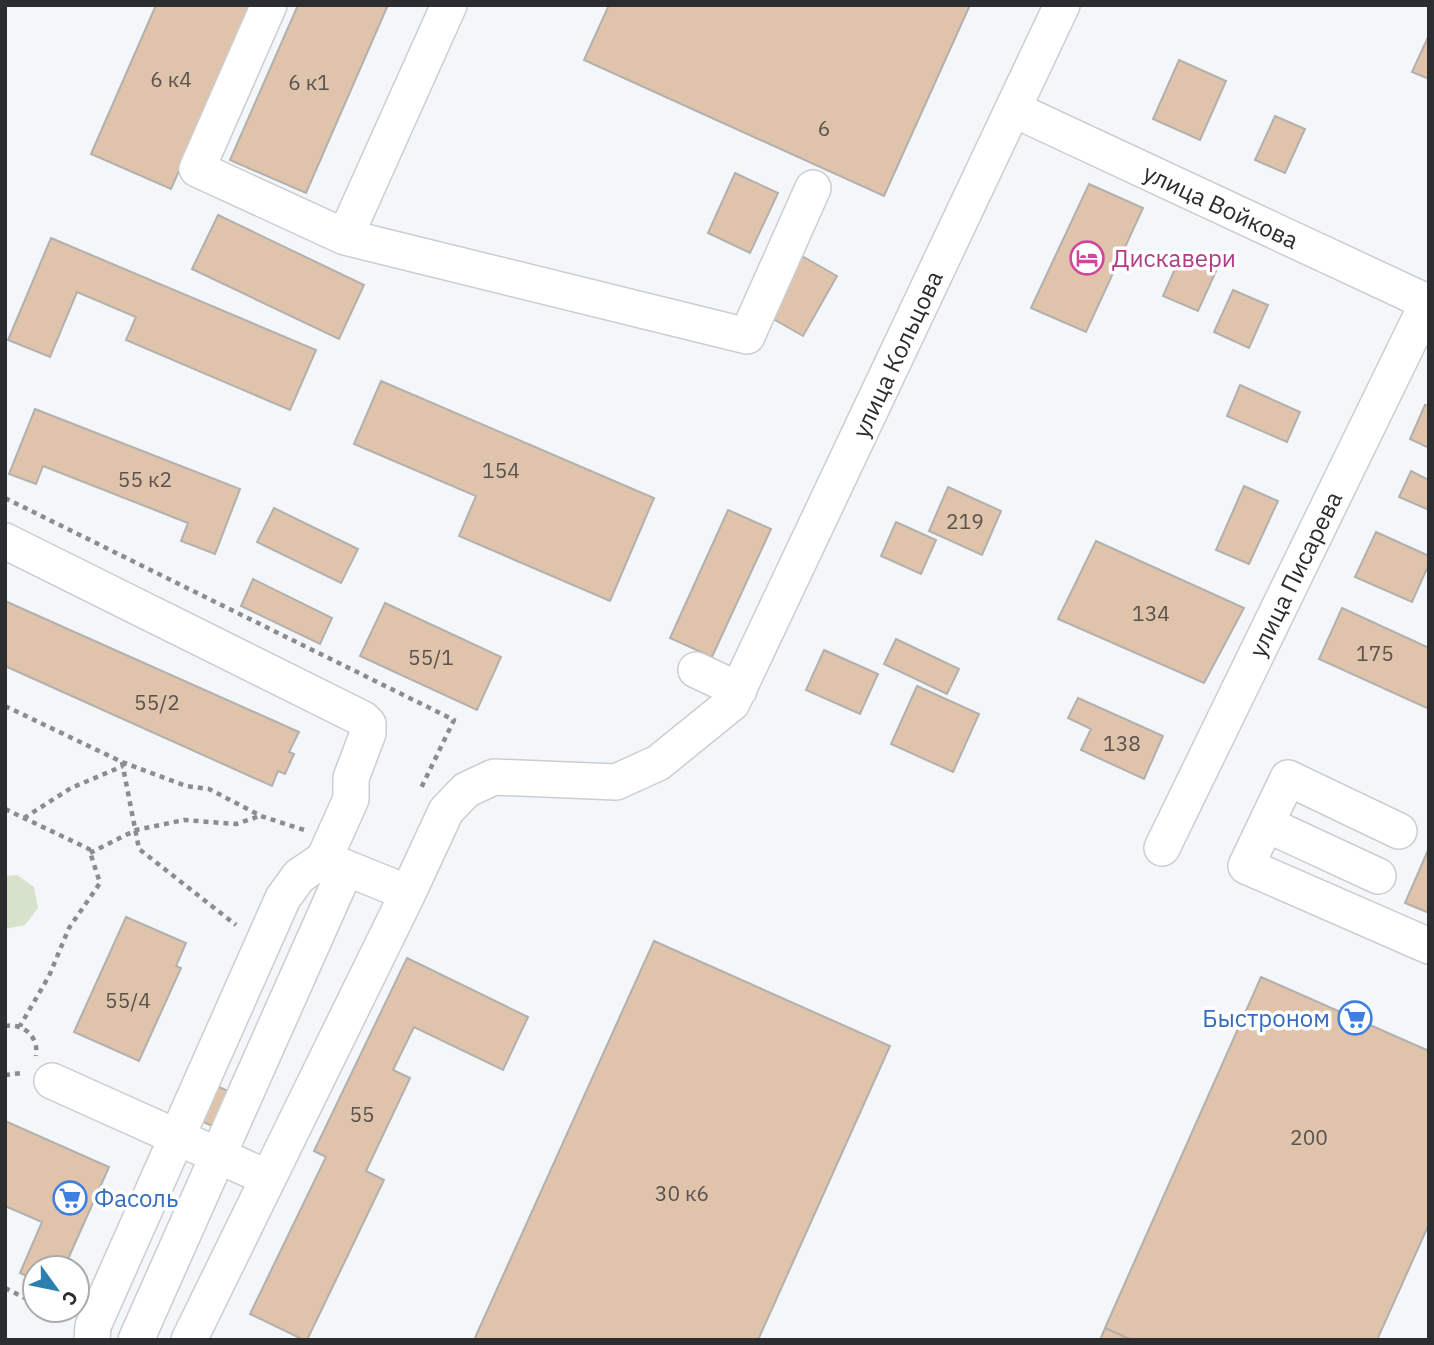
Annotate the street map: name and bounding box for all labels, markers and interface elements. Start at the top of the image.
house number: 6 к4 [150,65,192,93]
house number: 6 к1 [288,68,330,96]
house number: 6 [818,114,830,142]
street label: улица Войкова [1138,156,1304,256]
hotel icon: Дискавери [1068,239,1106,277]
place label: Дискавери [1112,242,1236,274]
street label: улица Кольцова [844,265,950,443]
house number: 154 [482,456,520,484]
house number: 55 к2 [118,465,172,493]
street label: улица Писарева [1241,486,1349,662]
house number: 219 [946,507,984,535]
house number: 134 [1132,599,1170,627]
house number: 175 [1356,639,1394,667]
house number: 55/1 [408,643,454,671]
house number: 55/2 [134,688,180,716]
house number: 138 [1103,729,1141,757]
house number: 55/4 [105,986,151,1014]
supermarket icon: Быстроном [1336,999,1374,1037]
place label: Быстроном [1202,1002,1330,1034]
house number: 55 [349,1100,375,1128]
house number: 200 [1290,1123,1328,1151]
supermarket icon: Фасоль [51,1179,89,1217]
house number: 30 к6 [655,1179,709,1207]
place label: Фасоль [94,1182,178,1214]
north arrow [21,1254,91,1324]
text: С [57,1287,84,1310]

